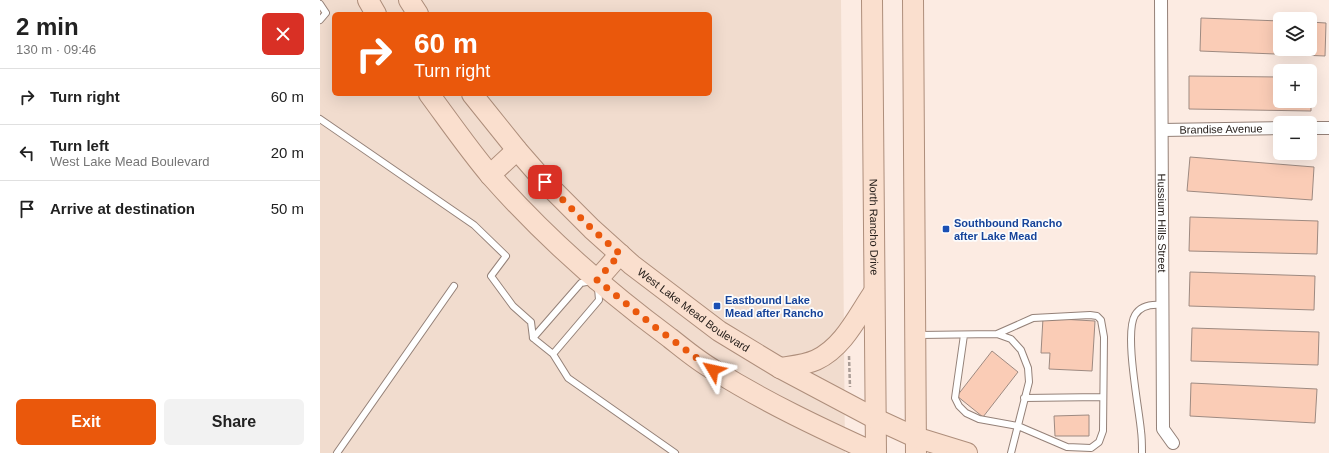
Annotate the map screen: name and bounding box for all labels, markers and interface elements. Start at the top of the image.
map controls [1273,12,1317,160]
button: layers [1273,12,1317,56]
text: 2 min [16,13,79,40]
button: close [262,13,304,55]
icon: right [348,28,400,80]
text: 60 m [414,28,478,59]
text: 130 m · 09:46 [16,42,96,57]
text: Turn right [414,61,490,81]
button: + [1273,64,1317,108]
icon: right [16,86,38,108]
text: Turn right [50,88,120,105]
text: 60 m [271,88,304,105]
button: − [1273,116,1317,160]
street label: Brandise Avenue [1179,122,1263,136]
text: Turn left [50,137,109,154]
icon: left [16,142,38,164]
text: 20 m [271,144,304,161]
text: West Lake Mead Boulevard [50,154,209,169]
pin [528,165,562,199]
icon: arrive [534,171,556,193]
street label: Hussium Hills Street [1156,173,1168,273]
street label: North Rancho Drive [868,179,880,275]
icon: arrive [16,198,38,220]
text: Arrive at destination [50,200,195,217]
text: 50 m [271,200,304,217]
place label: Southbound Rancho after Lake Mead [954,217,1062,242]
marker: Southbound Rancho after Lake Mead [941,224,951,234]
street label: West Lake Mead Boulevard [635,266,752,354]
place label: Eastbound Lake Mead after Rancho [725,294,824,319]
marker: Eastbound Lake Mead after Rancho [712,301,722,311]
position arrow [692,349,734,391]
button: Exit [16,399,156,445]
button: Share [164,399,304,445]

